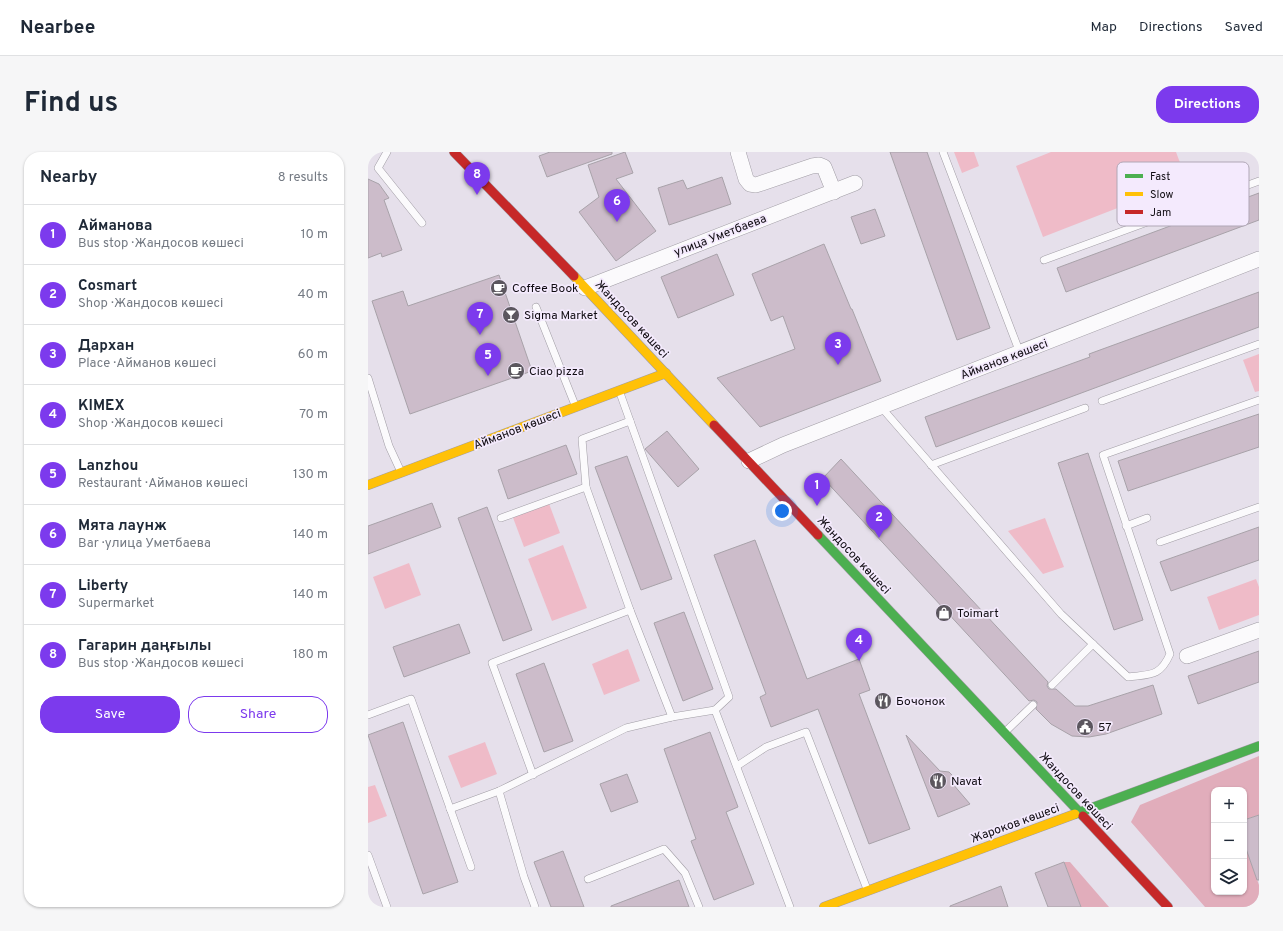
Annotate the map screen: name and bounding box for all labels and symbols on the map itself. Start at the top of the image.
pin: 8 [464,162,490,195]
legend [1117,162,1249,226]
text: Fast [1150,170,1170,184]
text: Slow [1150,188,1173,202]
pin: 6 [604,189,630,222]
text: Jam [1150,206,1171,220]
street label: улица Уметбаева [672,211,769,261]
street label: Жандосов көшесі [591,277,672,362]
cafe icon: Coffee Book [489,278,509,298]
place label: Coffee Book [512,281,579,297]
pin: 7 [467,302,493,335]
bar icon: Sigma Market [501,305,521,325]
place label: Sigma Market [524,308,598,324]
pin: 3 [825,332,851,365]
street label: Айманов көшесі [958,336,1050,384]
pin: 5 [475,343,501,376]
cafe icon: Ciao pizza [506,361,526,381]
place label: Ciao pizza [529,364,584,380]
street label: Айманов көшесі [471,406,563,454]
pin: 1 [804,473,830,506]
your location [772,501,792,521]
pin: 2 [866,505,892,538]
street label: Жандосов көшесі [813,513,894,598]
shop icon: Toimart [934,603,954,623]
place label: Toimart [957,606,999,622]
pin: 4 [846,628,872,661]
restaurant icon: Бочонок [873,691,893,711]
place label: Бочонок [896,694,945,710]
public building icon: 57 [1075,717,1095,737]
place label: 57 [1098,720,1112,736]
street label: Жандосов көшесі [1035,749,1116,834]
restaurant icon: Navat [928,771,948,791]
place label: Navat [951,774,982,790]
street label: Жароков көшесі [969,800,1062,847]

